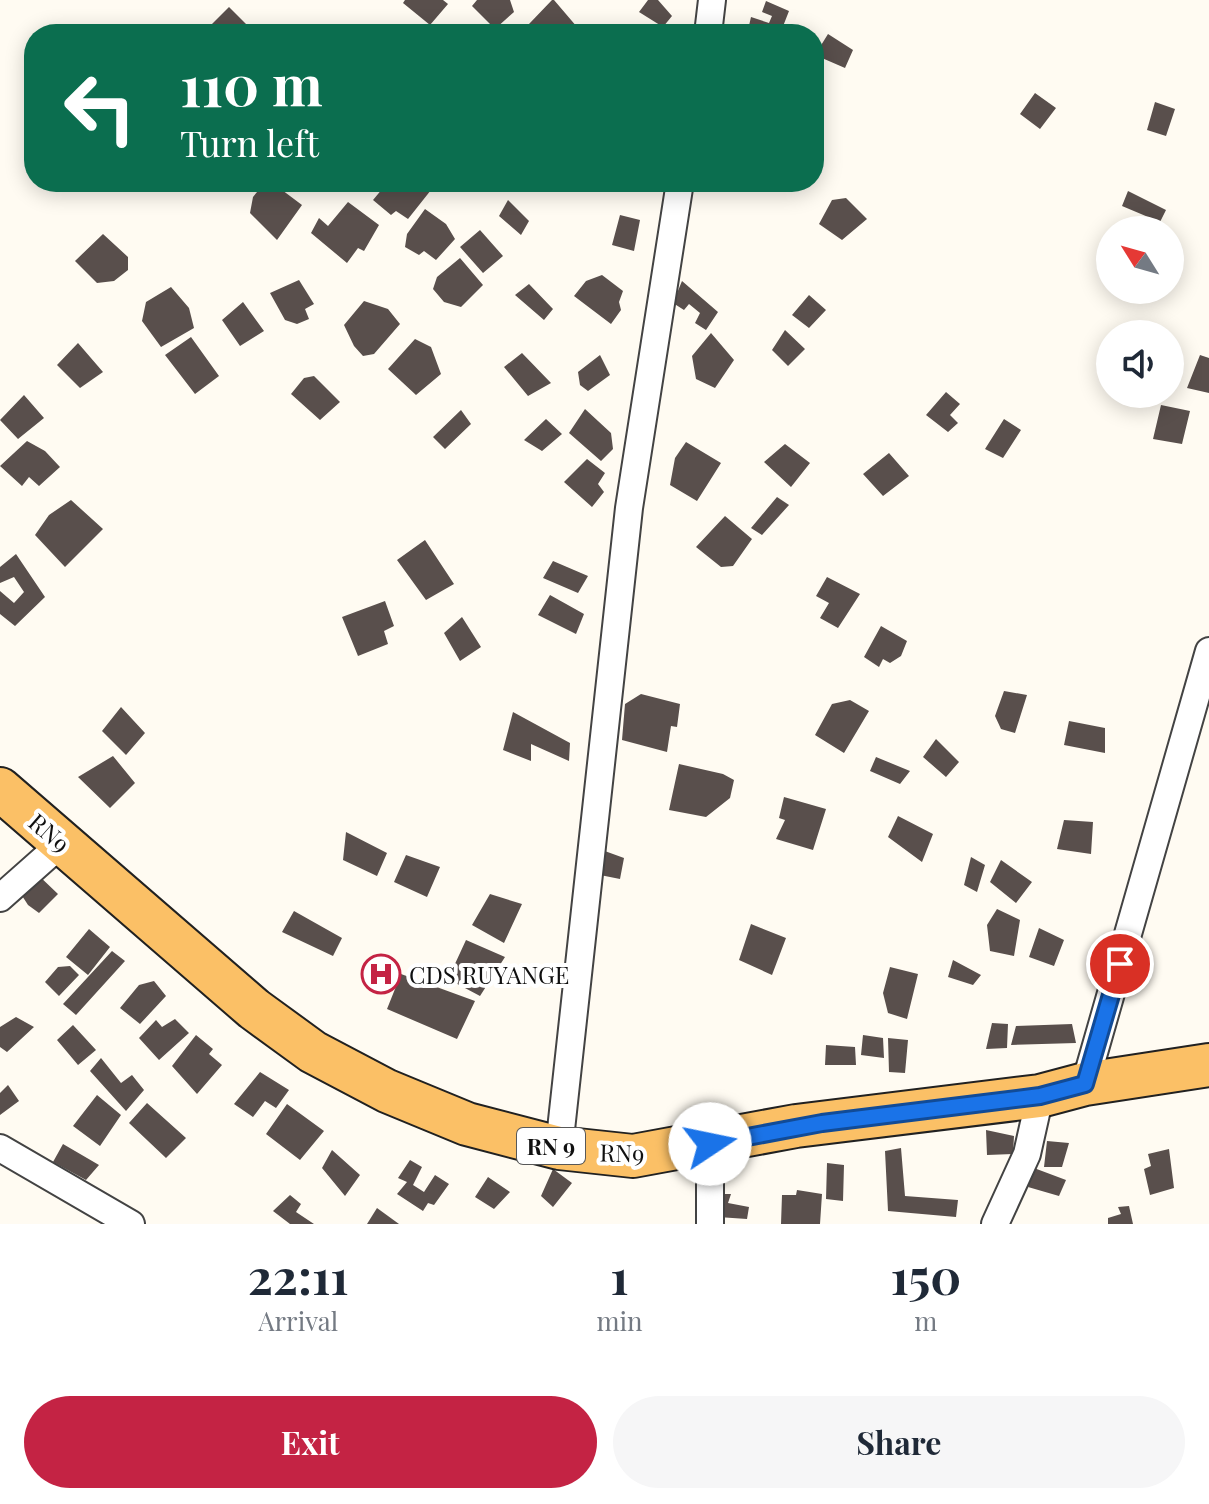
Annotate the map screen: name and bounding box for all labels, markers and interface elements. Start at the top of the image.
text: 110 m [180,46,323,121]
icon: left [48,56,152,160]
text: Turn left [180,118,319,166]
north arrow [1096,216,1184,304]
map controls [1096,216,1184,408]
button: sound [1096,320,1184,408]
street label: RN9 [23,805,77,859]
pin [1086,930,1154,998]
icon: arrive [1098,942,1142,986]
hospital icon: CDS RUYANGE [360,953,402,995]
place label: CDS RUYANGE [409,958,569,990]
position arrow [668,1102,752,1186]
road number: RN 9 [517,1128,585,1164]
street label: RN9 [599,1136,645,1168]
text: 22:11 [248,1243,349,1307]
text: 1 [610,1243,629,1307]
text: 150 [890,1243,961,1307]
text: Arrival [258,1303,338,1338]
text: min [596,1303,643,1338]
text: m [914,1303,937,1338]
button: Exit [24,1396,597,1488]
button: Share [613,1396,1185,1488]

